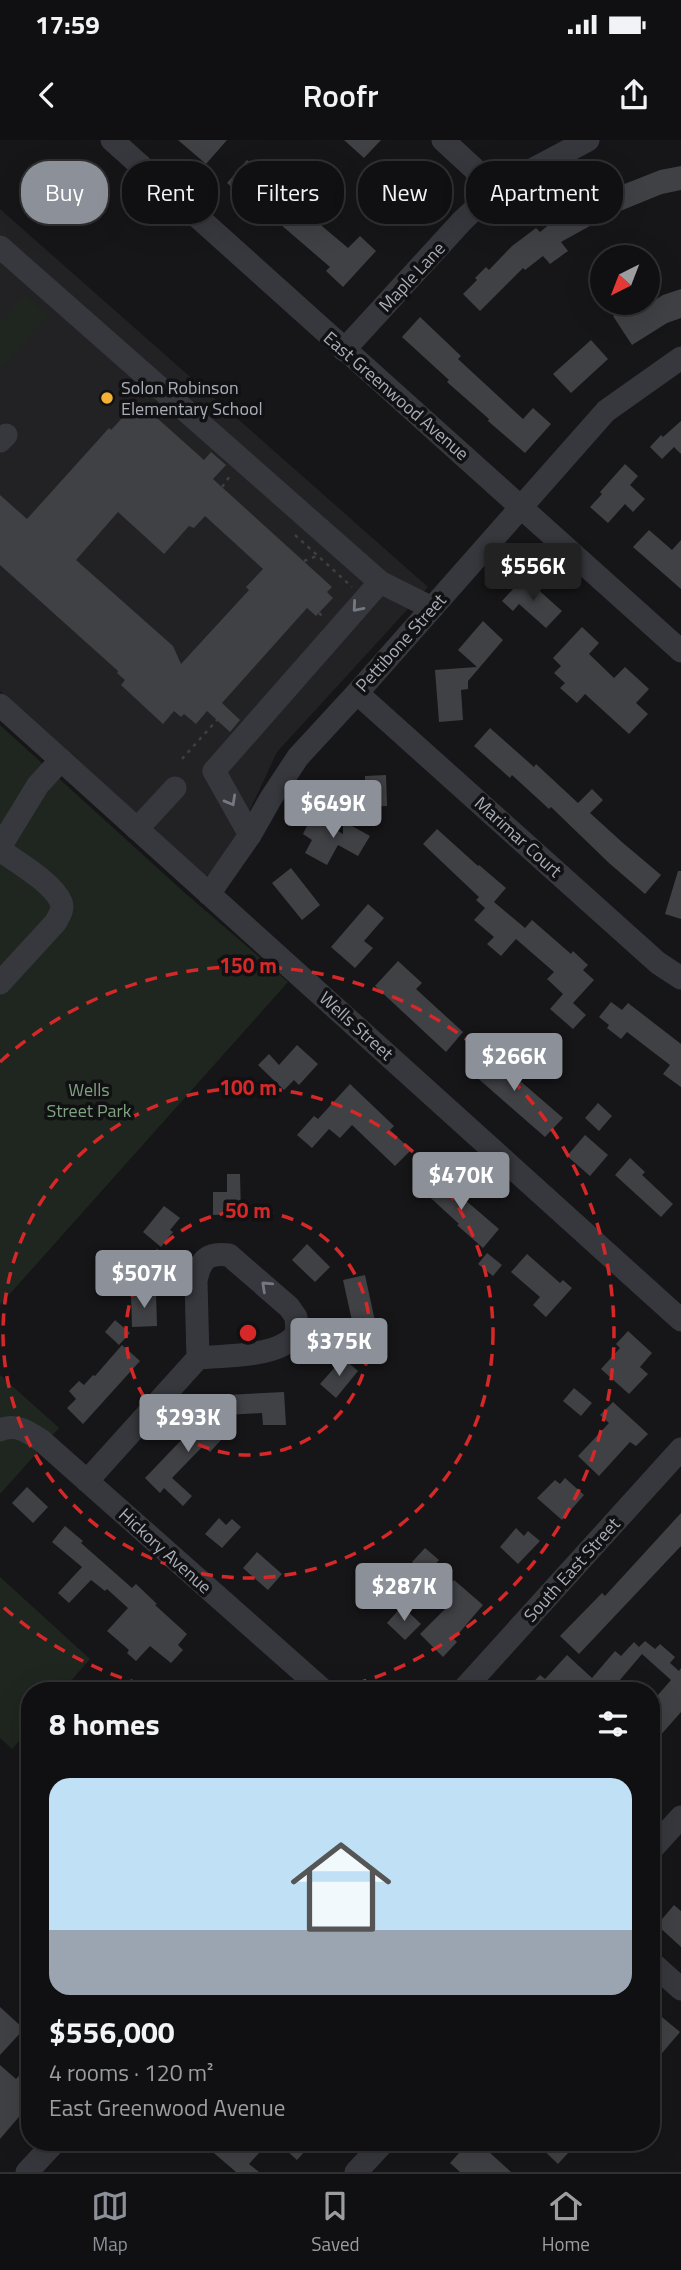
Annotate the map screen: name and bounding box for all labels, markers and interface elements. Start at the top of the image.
text: 17:59 [35,5,100,44]
text: Roofr [302,71,379,119]
icon: back [28,76,66,114]
icon: share [615,76,653,114]
chip: Buy [21,161,108,224]
chip: Rent [122,161,218,224]
chip: Filters [232,161,344,224]
chip: New [358,161,452,224]
chip: Apartment [466,161,623,224]
street label: Maple Lane [372,236,451,318]
north arrow [590,245,660,315]
map controls [590,245,660,315]
street label: East Greenwood Avenue [318,325,475,466]
place label: Solon Robinson Elementary School [121,374,263,422]
marker: Solon Robinson Elementary School [99,390,115,406]
pin: $556K [484,544,582,603]
text: $556K [500,548,566,583]
street label: Pettibone Street [349,587,453,698]
one-way arrow [353,599,365,612]
pin: $649K [284,780,382,840]
text: $649K [300,785,366,820]
street label: Marimar Court [469,790,569,884]
one-way arrow [223,794,236,807]
text: 150 m [219,949,277,981]
street label: Wells Street [313,985,400,1067]
pin: $266K [465,1034,563,1093]
text: $266K [481,1038,547,1073]
text: 100 m [219,1071,277,1103]
park label: Wells Street Park [47,1076,132,1124]
pin: $470K [412,1152,510,1212]
text: $470K [428,1157,494,1192]
text: 50 m [225,1194,271,1226]
pin: $507K [95,1250,193,1310]
text: $507K [111,1255,177,1290]
one-way arrow [261,1282,274,1294]
pin: $375K [290,1318,388,1378]
centre of rings [236,1321,260,1345]
text: $375K [306,1323,372,1358]
pin: $293K [139,1394,237,1454]
text: $293K [155,1399,221,1434]
street label: Hickory Avenue [113,1501,218,1600]
street label: South East Street [517,1511,627,1628]
pin: $287K [355,1564,453,1623]
text: $287K [371,1568,437,1603]
text: 8 homes [49,1701,160,1747]
icon: filters [594,1705,632,1743]
icon: home [278,1824,404,1950]
text: $556,000 [49,2009,175,2055]
text: 4 rooms · 120 m² [49,2055,213,2090]
text: East Greenwood Avenue [49,2090,285,2125]
tab: Map [91,2187,129,2258]
tab: Saved [311,2187,360,2258]
tab: Home [542,2187,590,2258]

